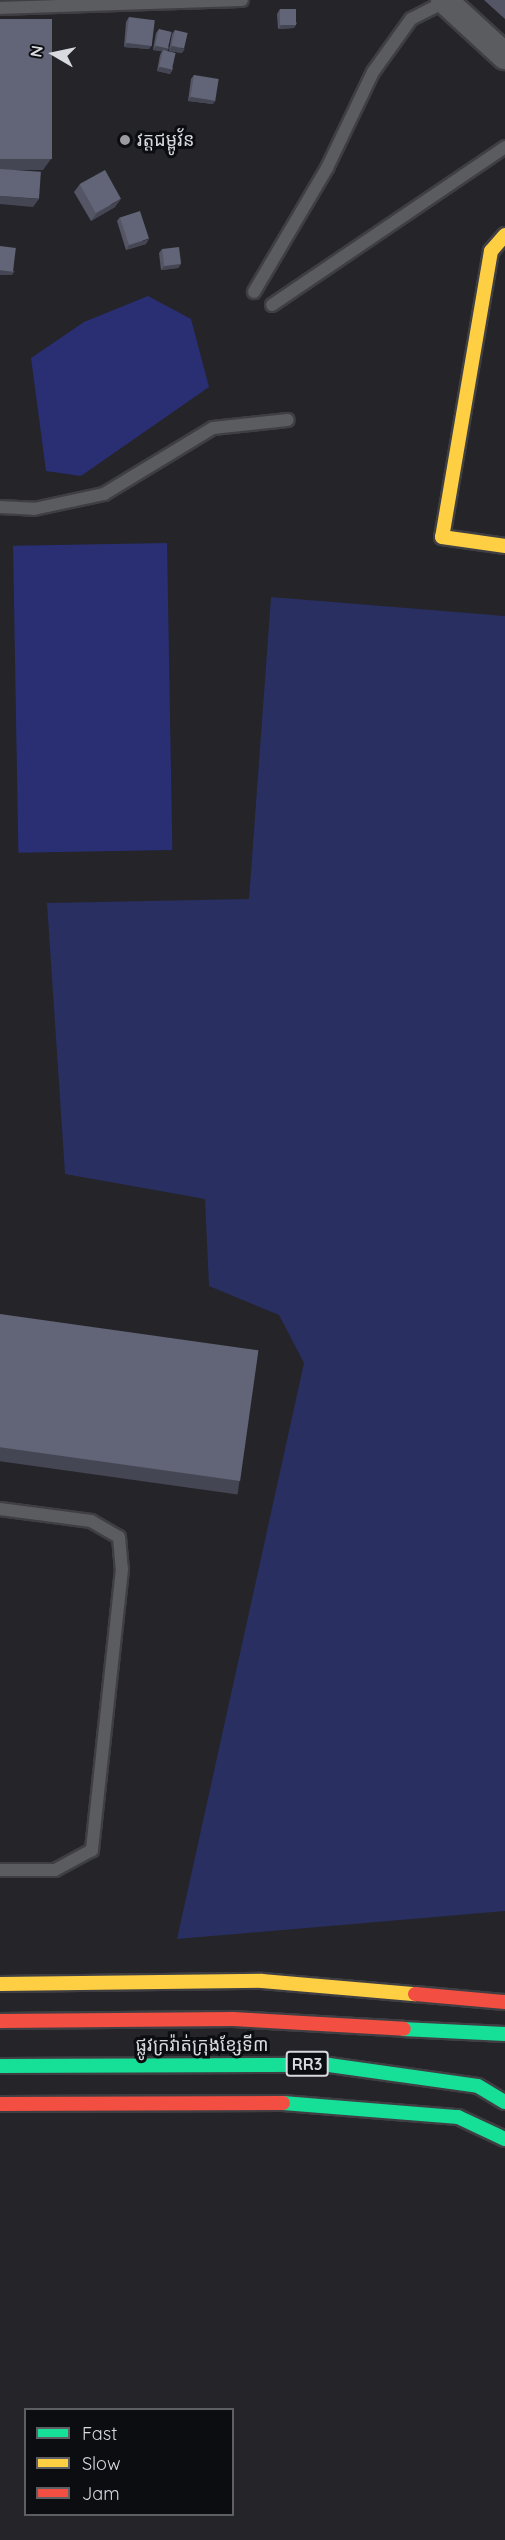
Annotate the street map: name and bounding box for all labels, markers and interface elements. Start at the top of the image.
north arrow [24,24,84,84]
text: N [25,44,47,59]
place label: វត្តជម្ពូវ័ន [137,129,194,151]
marker: វត្តជម្ពូវ័ន [118,133,132,147]
street label: ផ្លូវក្រវ៉ាត់ក្រុងខ្សែទី៣ [136,2034,268,2056]
road number: RR3 [284,2051,330,2077]
legend [24,2408,234,2516]
text: Fast [82,2422,117,2445]
text: Slow [82,2452,120,2475]
text: Jam [82,2482,120,2505]

